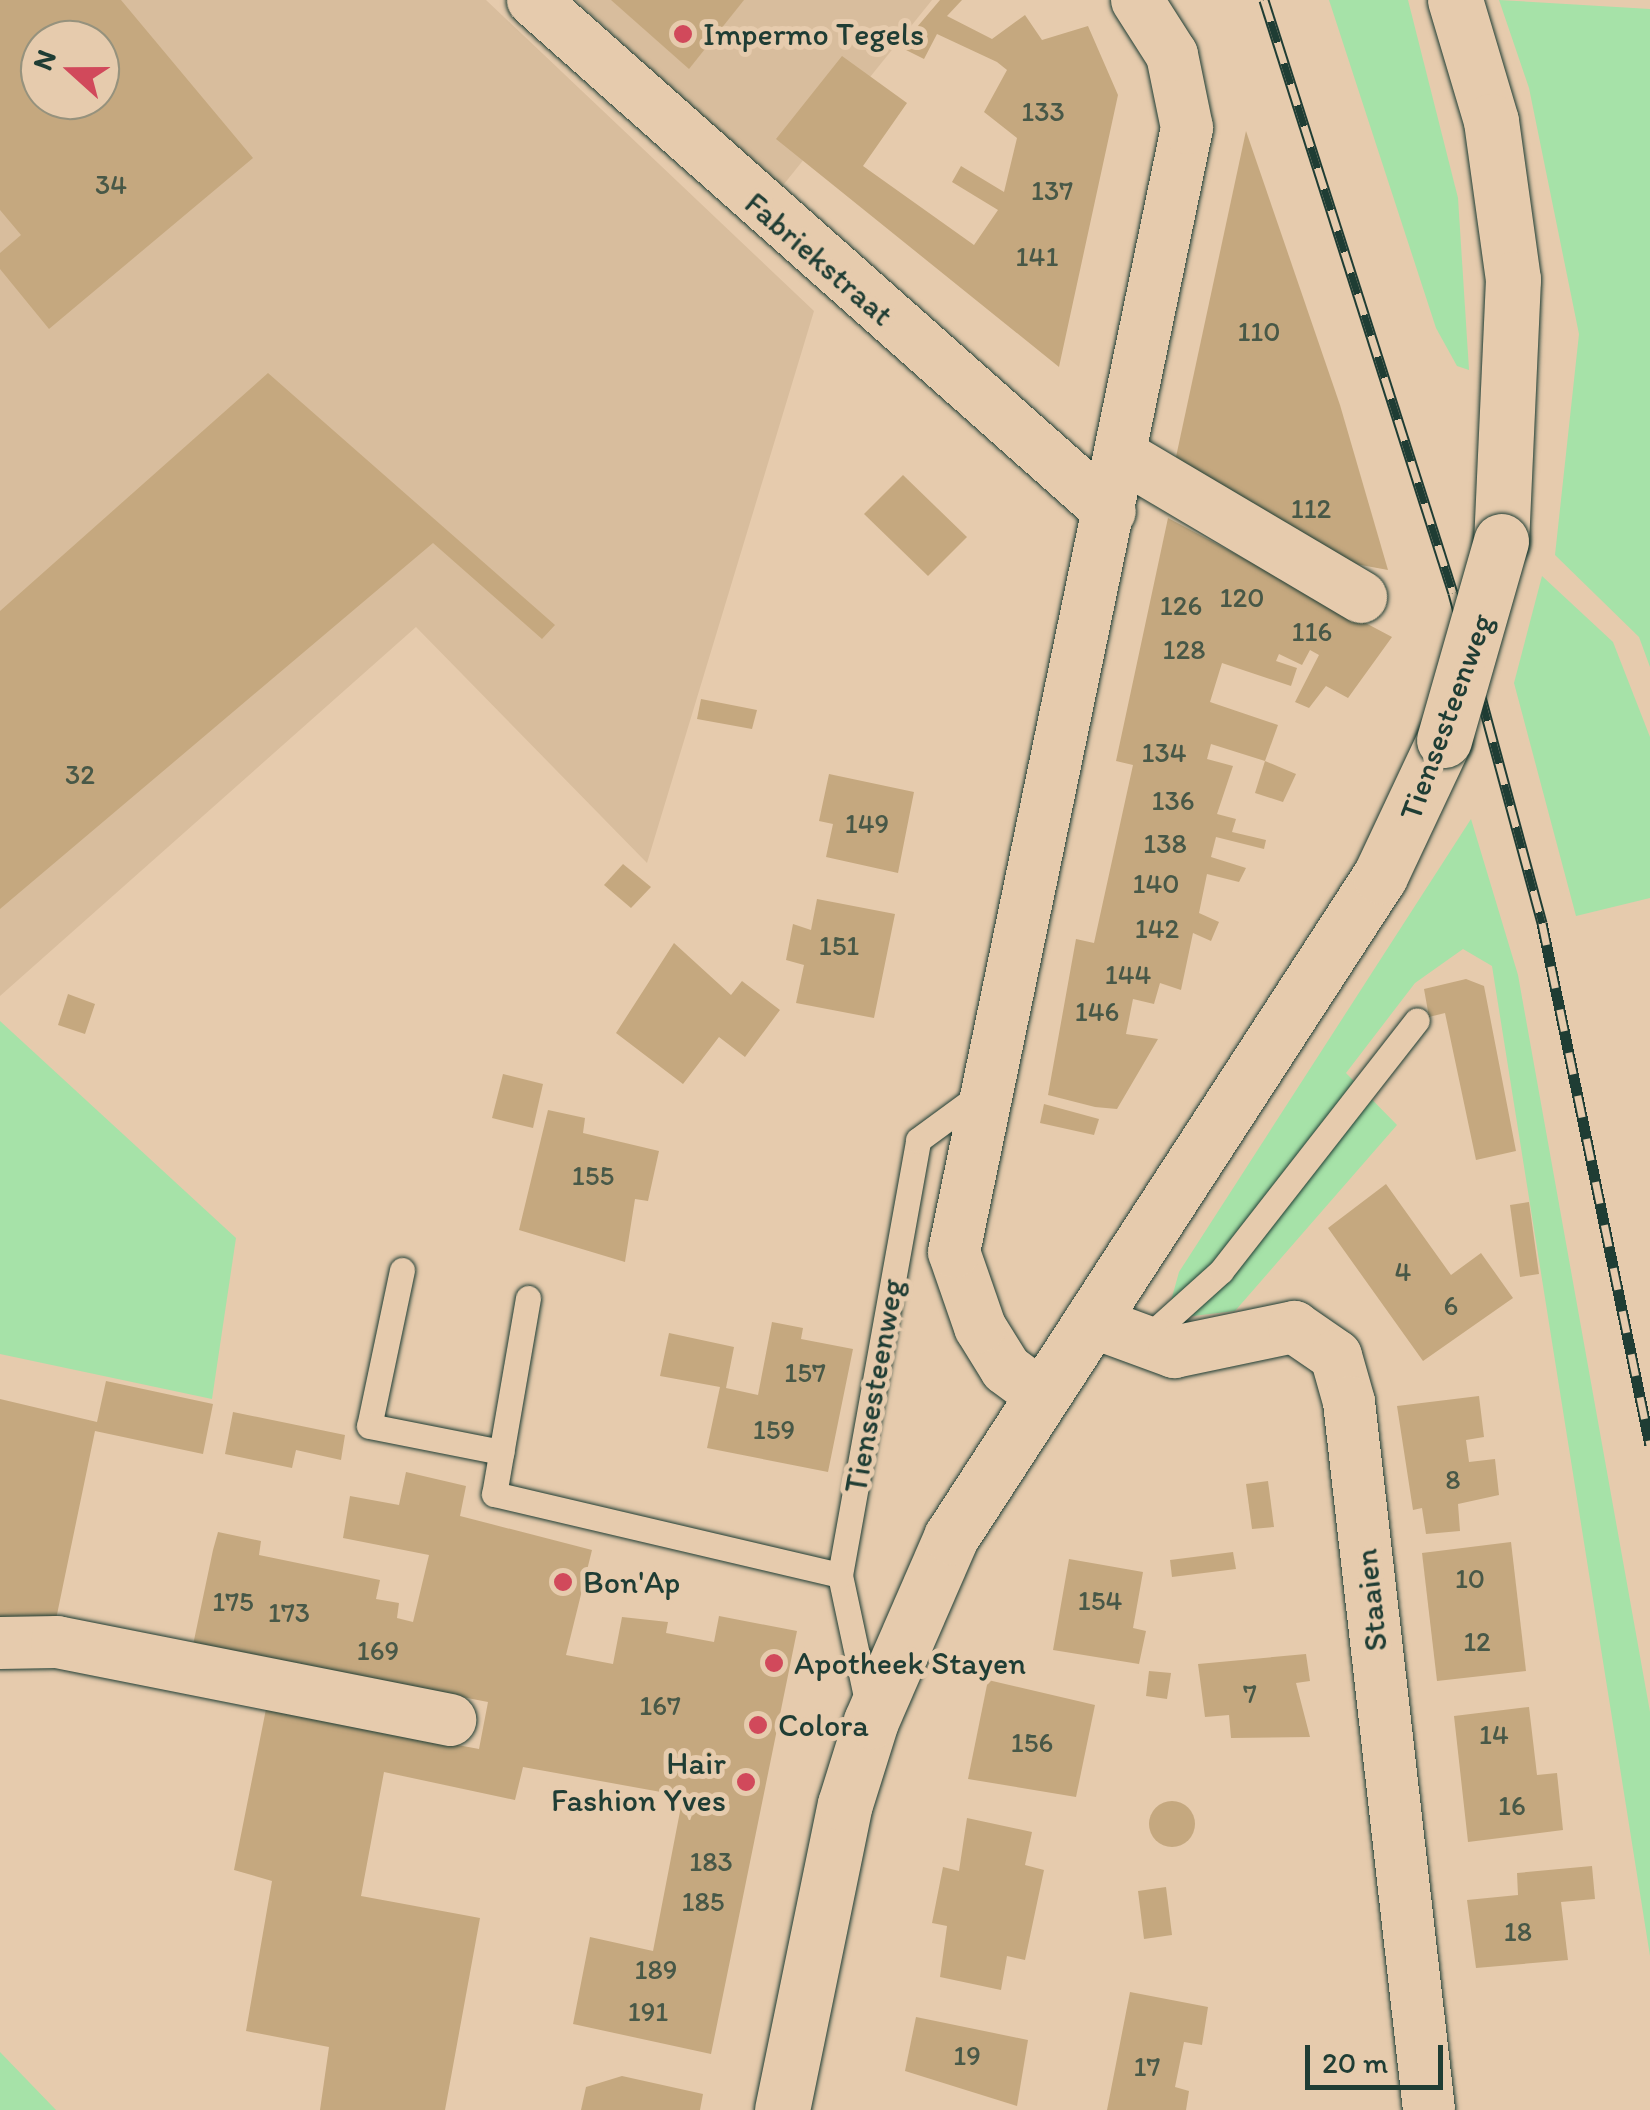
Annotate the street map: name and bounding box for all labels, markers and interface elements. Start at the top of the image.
place label: Impermo Tegels [703,15,921,53]
north arrow [20,20,120,120]
marker: Impermo Tegels [672,23,694,45]
text: N [25,45,63,75]
house number: 133 [1021,94,1065,128]
house number: 34 [95,167,127,201]
house number: 137 [1031,173,1073,207]
street label: Fabriekstraat [737,184,901,334]
house number: 141 [1016,239,1058,273]
house number: 110 [1237,314,1281,348]
house number: 112 [1291,491,1331,525]
house number: 120 [1220,580,1264,614]
house number: 126 [1160,588,1202,622]
street label: Tiensesteenweg [1391,609,1501,825]
house number: 116 [1292,614,1332,648]
house number: 128 [1162,632,1206,666]
house number: 134 [1141,735,1187,769]
house number: 32 [65,757,95,791]
house number: 136 [1151,783,1195,817]
house number: 149 [845,806,889,840]
house number: 138 [1143,826,1187,860]
house number: 140 [1132,866,1180,900]
house number: 142 [1135,911,1179,945]
house number: 151 [819,928,859,962]
house number: 144 [1105,957,1151,991]
house number: 146 [1075,994,1119,1028]
house number: 155 [572,1158,614,1192]
house number: 4 [1395,1254,1411,1288]
street label: Tiensesteenweg [836,1276,912,1496]
house number: 6 [1444,1288,1458,1322]
house number: 157 [784,1355,826,1389]
house number: 159 [753,1412,795,1446]
house number: 8 [1445,1462,1461,1496]
street label: Staaien [1347,1547,1395,1653]
house number: 10 [1455,1561,1485,1595]
place label: Bon'Ap [583,1563,680,1601]
marker: Bon'Ap [552,1571,574,1593]
house number: 154 [1078,1583,1122,1617]
house number: 175 [212,1584,254,1618]
house number: 173 [268,1595,310,1629]
house number: 12 [1463,1624,1491,1658]
house number: 169 [357,1633,399,1667]
place label: Apotheek Stayen [794,1644,1026,1682]
marker: Apotheek Stayen [763,1652,785,1674]
house number: 7 [1243,1676,1257,1710]
house number: 167 [639,1688,681,1722]
place label: Colora [778,1706,869,1744]
marker: Colora [747,1714,769,1736]
house number: 14 [1479,1717,1509,1751]
house number: 156 [1011,1725,1053,1759]
place label: Hair Fashion Yves [551,1745,726,1820]
marker: Hair Fashion Yves [735,1771,757,1793]
house number: 16 [1498,1788,1526,1822]
house number: 183 [689,1844,733,1878]
house number: 185 [681,1884,725,1918]
house number: 18 [1504,1914,1532,1948]
house number: 189 [635,1952,677,1986]
house number: 191 [628,1994,668,2028]
scale bar [1310,2025,1448,2087]
house number: 19 [953,2038,981,2072]
text: 20 m [1322,2044,1388,2081]
house number: 17 [1134,2049,1160,2083]

